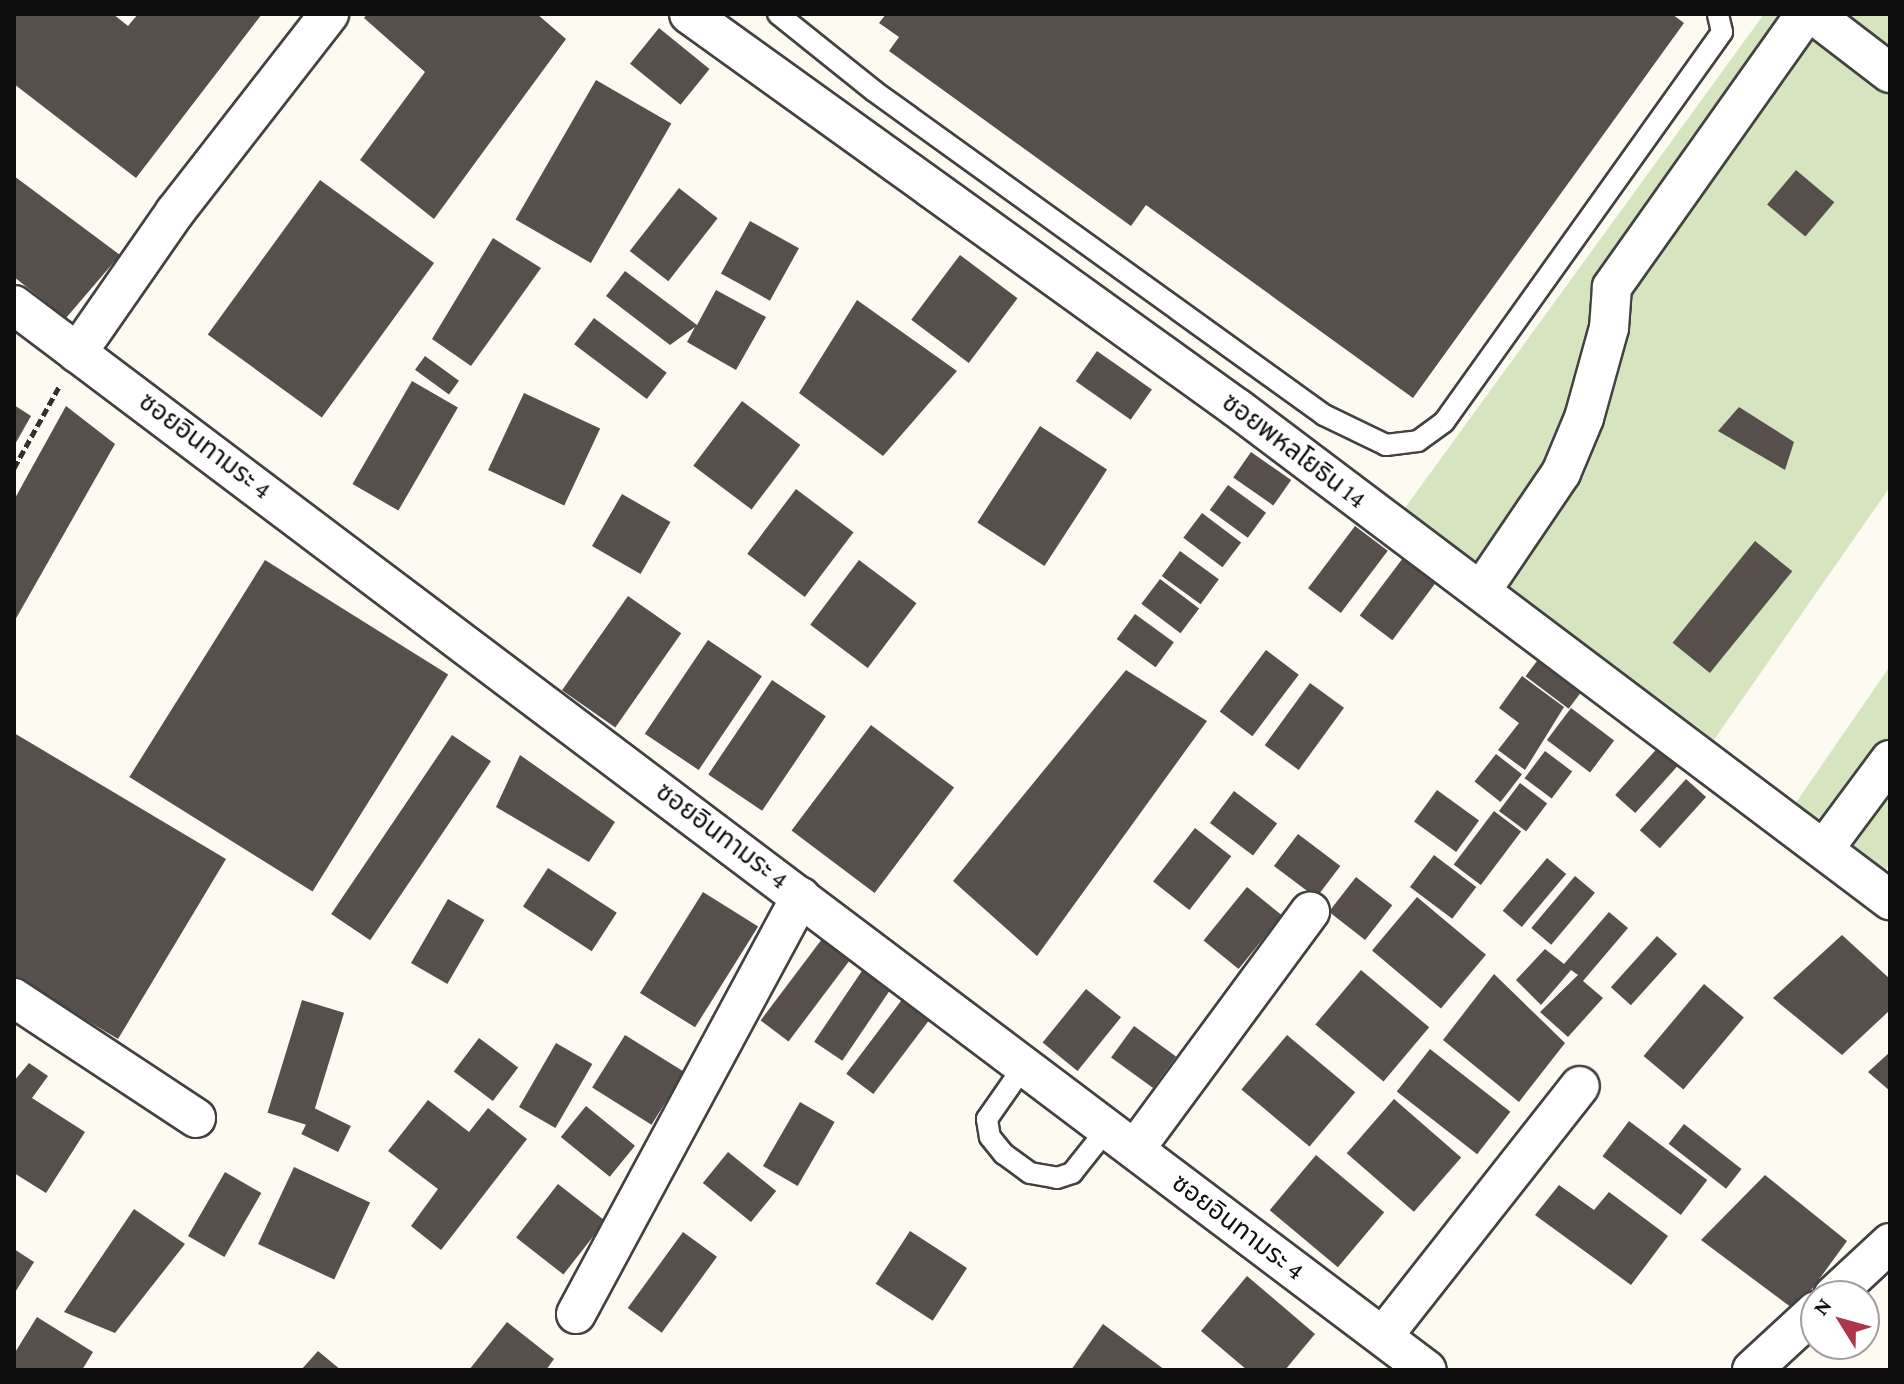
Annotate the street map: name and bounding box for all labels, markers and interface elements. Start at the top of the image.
street label: ซอยอินทามระ 4 [133,386,277,506]
street label: ซอยพหลโยธิน 14 [1216,387,1372,515]
street label: ซอยอินทามระ 4 [650,776,794,896]
street label: ซอยอินทามระ 4 [1166,1167,1310,1287]
north arrow [1800,1280,1880,1360]
text: N [1808,1293,1837,1320]

